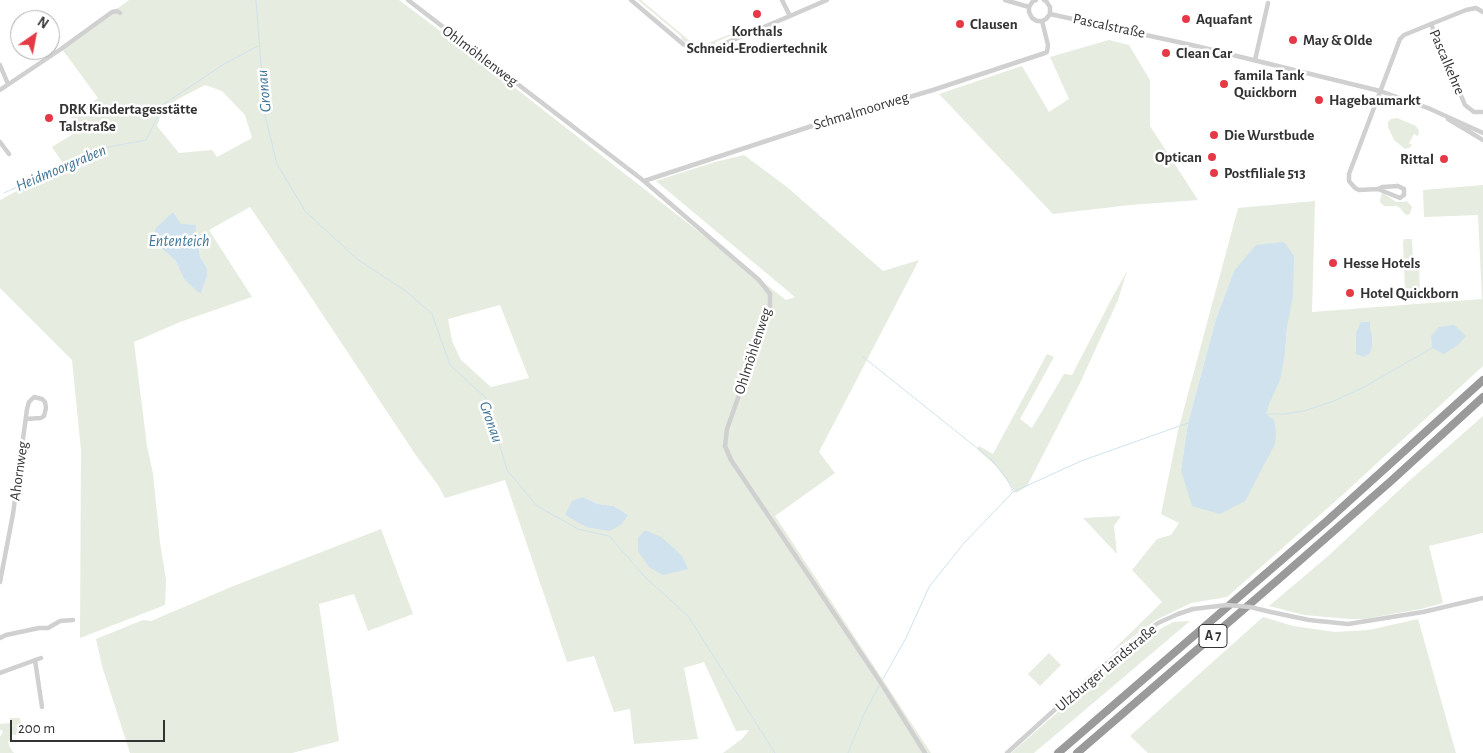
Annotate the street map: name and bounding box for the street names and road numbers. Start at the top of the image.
street label: Pascalstraße [1071,10,1147,42]
street label: Ohlmöhlenweg [439,22,521,90]
street label: Pascalkehre [1425,27,1469,97]
street label: Schmalmoorweg [811,88,911,134]
street label: Ohlmöhlenweg [730,305,776,397]
street label: Ahornweg [6,440,32,502]
street label: Ulzburger Landstraße [1052,620,1160,716]
road number: A 7 [1199,624,1227,648]

